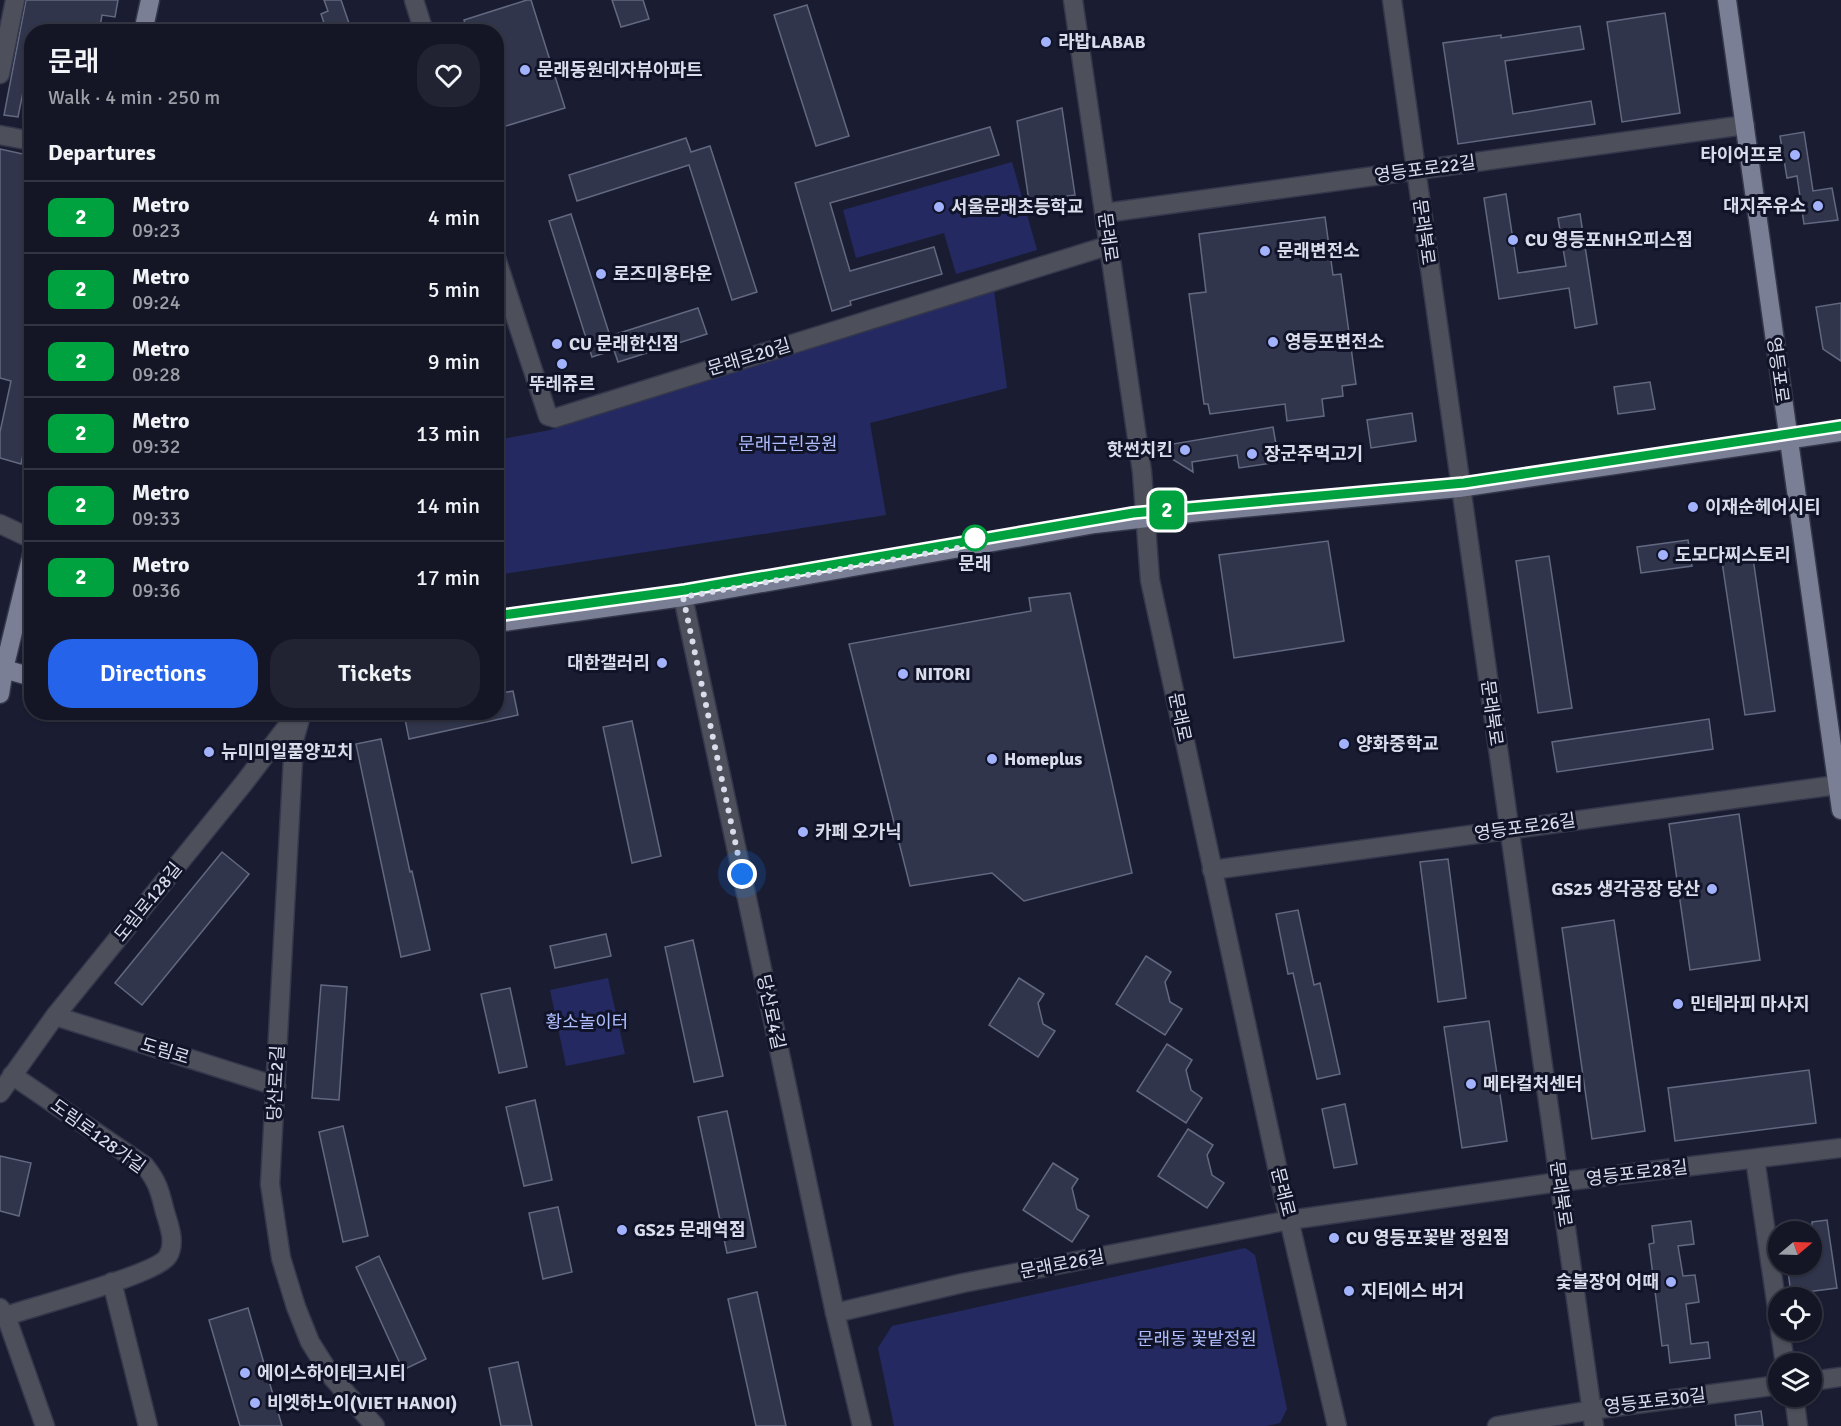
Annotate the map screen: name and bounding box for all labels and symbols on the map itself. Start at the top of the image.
place label: 라밥LABAB [1058,31,1146,53]
marker: 라밥LABAB [1039,35,1053,49]
place label: 문래동원데자뷰아파트 [537,59,703,81]
marker: 문래동원데자뷰아파트 [518,63,532,77]
place label: 타이어프로 [1700,144,1783,166]
marker: 타이어프로 [1788,148,1802,162]
street label: 영등포로22길 [1373,151,1477,187]
place label: 대지주유소 [1723,195,1806,217]
place label: 서울문래초등학교 [951,196,1083,218]
street label: 문래북로 [1408,198,1440,266]
marker: 대지주유소 [1811,199,1825,213]
marker: 서울문래초등학교 [932,200,946,214]
street label: 문래로 [1094,211,1122,263]
place label: CU 영등포NH오피스점 [1525,229,1693,251]
marker: CU 영등포NH오피스점 [1506,233,1520,247]
place label: 문래변전소 [1277,240,1360,262]
marker: 문래변전소 [1258,244,1272,258]
place label: 로즈미용타운 [613,263,712,285]
marker: 로즈미용타운 [594,267,608,281]
place label: 영등포변전소 [1285,331,1384,353]
place label: CU 문래한신점 [569,333,679,355]
street label: 문래로20길 [705,334,793,380]
marker: 영등포변전소 [1266,335,1280,349]
street label: 영등포로 [1762,336,1794,404]
marker: CU 문래한신점 [550,337,564,351]
marker: 뚜레쥬르 [555,357,569,371]
place label: 뚜레쥬르 [529,373,595,395]
park label: 문래근린공원 [738,433,838,455]
place label: 핫썬치킨 [1107,439,1173,461]
marker: 핫썬치킨 [1178,443,1192,457]
place label: 장군주먹고기 [1264,443,1363,465]
marker: 장군주먹고기 [1245,447,1259,461]
line badge: 2 [1148,490,1186,530]
place label: 이재순헤어시티 [1705,496,1821,518]
marker: 이재순헤어시티 [1686,500,1700,514]
marker: 문래 [962,525,988,551]
place label: 도모다찌스토리 [1675,544,1791,566]
marker: 도모다찌스토리 [1656,548,1670,562]
place label: 문래 [958,553,992,575]
place label: 대한갤러리 [567,652,650,674]
marker: 대한갤러리 [655,656,669,670]
place label: NITORI [915,663,971,685]
marker: NITORI [896,667,910,681]
street label: 문래북로 [1476,679,1508,747]
street label: 문래로 [1164,690,1196,744]
place label: 양화중학교 [1356,733,1439,755]
marker: 양화중학교 [1337,737,1351,751]
place label: 뉴미미일품양꼬치 [221,741,353,763]
marker: 뉴미미일품양꼬치 [202,745,216,759]
place label: Homeplus [1004,748,1082,770]
marker: Homeplus [985,752,999,766]
street label: 영등포로26길 [1473,809,1577,845]
place label: 카페 오가닉 [815,821,902,843]
marker: 카페 오가닉 [796,825,810,839]
street label: 도림로128길 [109,858,187,946]
your location [727,859,757,889]
place label: GS25 생각공장 당산 [1551,878,1700,900]
marker: GS25 생각공장 당산 [1705,882,1719,896]
street label: 당산로4길 [752,973,790,1051]
place label: 민테라피 마사지 [1690,993,1810,1015]
marker: 민테라피 마사지 [1671,997,1685,1011]
park label: 황소놀이터 [546,1011,628,1033]
street label: 도림로 [138,1033,192,1069]
street label: 당산로2길 [263,1044,289,1122]
place label: 메타컬처센터 [1483,1073,1582,1095]
marker: 메타컬처센터 [1464,1077,1478,1091]
street label: 도림로128가길 [46,1094,150,1178]
street label: 영등포로28길 [1585,1156,1689,1190]
street label: 문래북로 [1545,1160,1577,1228]
street label: 문래로 [1266,1165,1300,1219]
place label: GS25 문래역점 [634,1219,745,1241]
north arrow [1768,1221,1822,1275]
marker: GS25 문래역점 [615,1223,629,1237]
place label: CU 영등포꽃밭 정원점 [1346,1227,1509,1249]
marker: CU 영등포꽃밭 정원점 [1327,1231,1341,1245]
street label: 문래로26길 [1018,1245,1106,1283]
place label: 숯불장어 어때 [1556,1271,1659,1293]
marker: 숯불장어 어때 [1664,1275,1678,1289]
place label: 지티에스 버거 [1361,1280,1464,1302]
marker: 지티에스 버거 [1342,1284,1356,1298]
park label: 문래동 꽃밭정원 [1137,1328,1257,1350]
place label: 에이스하이테크시티 [257,1362,406,1384]
marker: 에이스하이테크시티 [238,1366,252,1380]
street label: 영등포로30길 [1603,1384,1707,1418]
place label: 비엣하노이(VIET HANOI) [267,1392,457,1414]
marker: 비엣하노이(VIET HANOI) [248,1396,262,1410]

